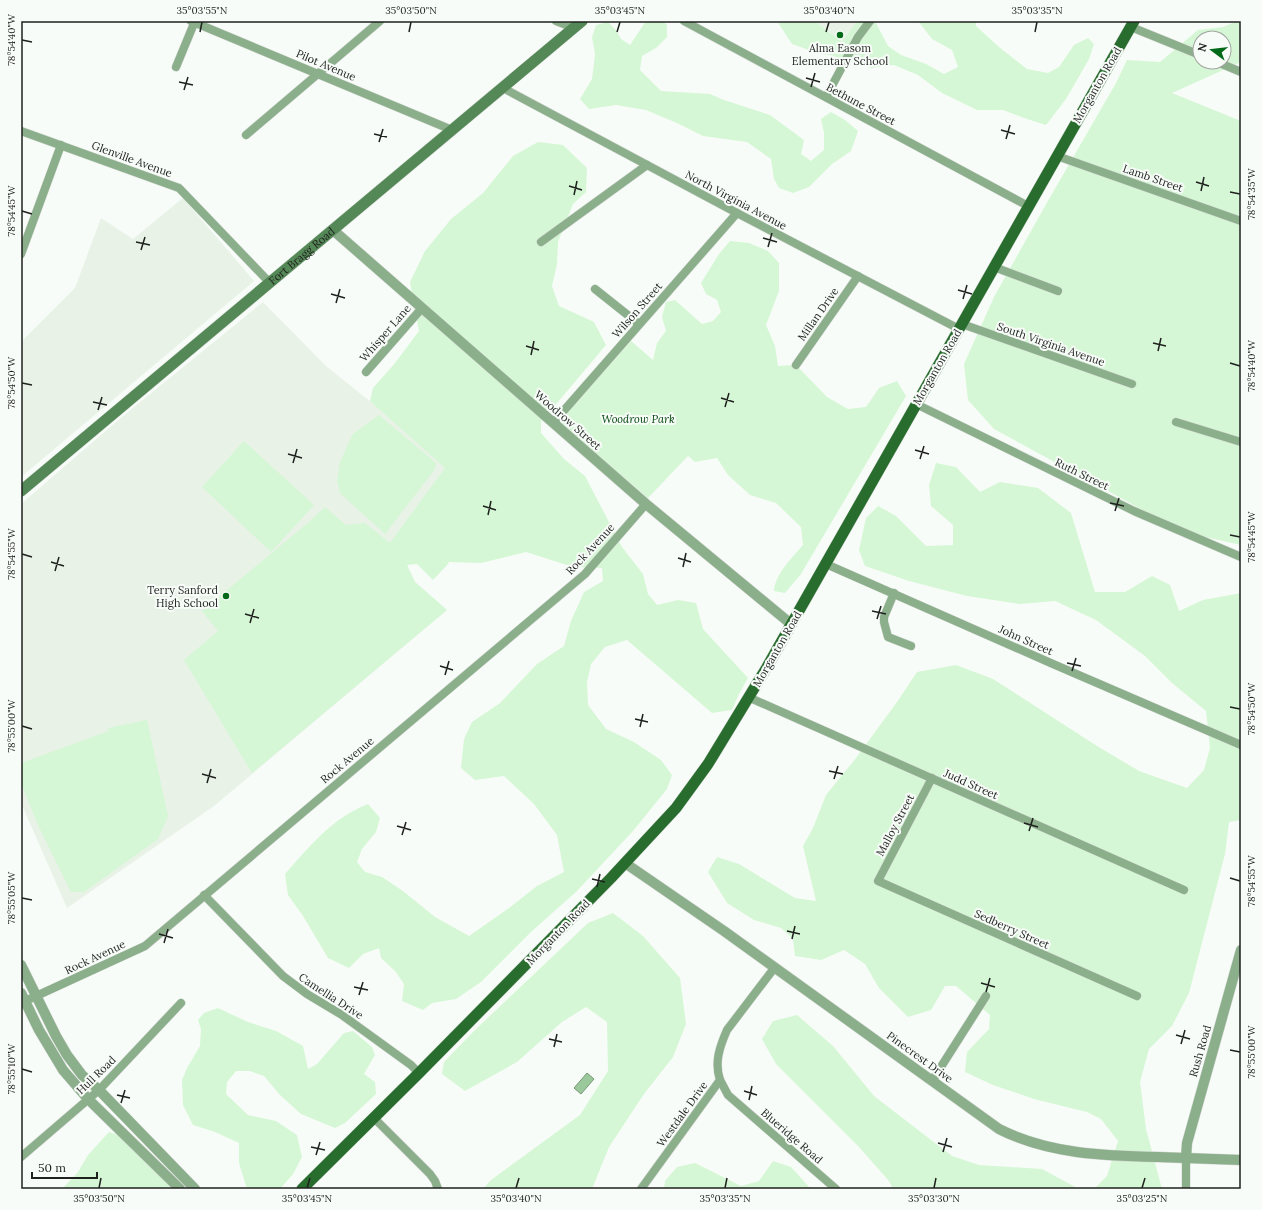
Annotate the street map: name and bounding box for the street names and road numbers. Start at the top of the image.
street label: Morganton Road [1070,44,1125,125]
street label: Pilot Avenue [294,46,358,84]
street label: Bethune Street [824,80,899,129]
street label: Glenville Avenue [90,138,174,180]
street label: Lamb Street [1121,161,1186,195]
street label: North Virginia Avenue [683,167,789,233]
street label: Fort Bragg Road [266,224,338,288]
street label: Wilson Street [609,279,665,341]
street label: Millan Drive [795,285,842,343]
street label: Whisper Lane [356,302,414,364]
street label: South Virginia Avenue [995,319,1107,369]
street label: Morganton Road [910,326,965,407]
street label: Woodrow Street [532,387,605,453]
street label: Ruth Street [1053,455,1112,493]
street label: Rock Avenue [563,520,617,578]
street label: Morganton Road [750,608,805,689]
street label: John Street [996,621,1056,658]
street label: Rock Avenue [318,734,377,786]
street label: Judd Street [941,765,1001,802]
street label: Malloy Street [873,791,917,858]
street label: Morganton Road [523,896,593,968]
street label: Sedberry Street [972,906,1052,952]
street label: Rock Avenue [62,937,128,977]
street label: Camellia Drive [296,970,366,1022]
street label: Rush Road [1186,1023,1214,1079]
street label: Pinecrest Drive [884,1028,956,1086]
street label: Hull Road [73,1053,119,1097]
street label: Westdale Drive [654,1079,710,1149]
street label: Blueridge Road [758,1105,826,1167]

